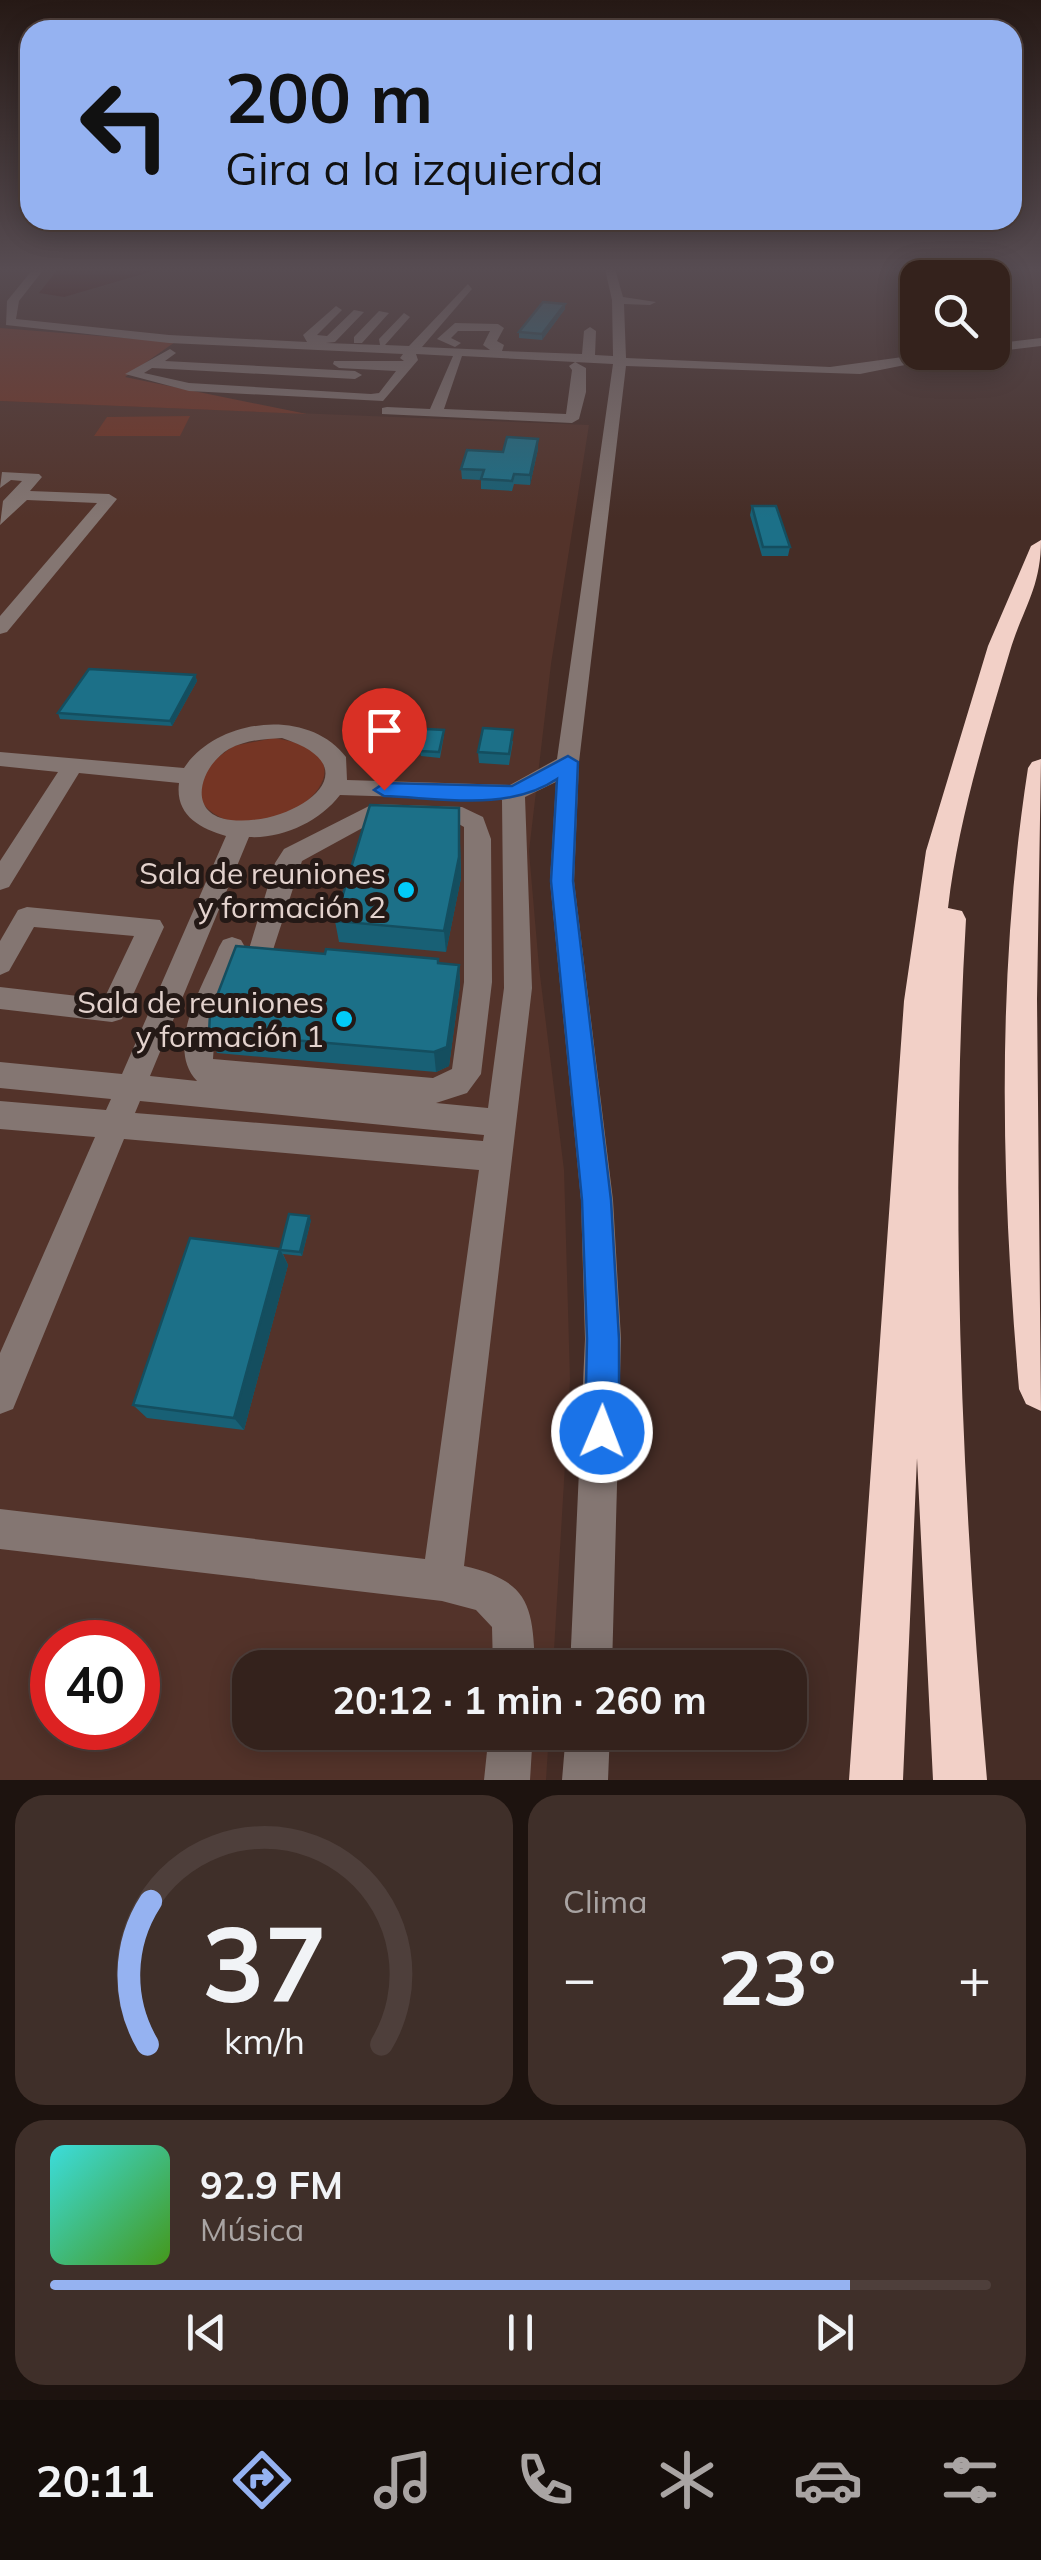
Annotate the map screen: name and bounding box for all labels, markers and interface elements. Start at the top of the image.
text: 200 m [225,53,433,141]
icon: left [60,60,190,190]
text: Gira a la izquierda [225,140,603,196]
map controls [900,260,1010,370]
button: search [900,260,1010,370]
pin [342,688,427,791]
icon: arrive [357,703,412,758]
place label: Sala de reuniones y formación 2 [139,854,386,926]
marker: Sala de reuniones y formación 2 [395,879,417,901]
place label: Sala de reuniones y formación 1 [77,983,324,1055]
marker: Sala de reuniones y formación 1 [333,1008,355,1030]
position arrow [550,1380,654,1484]
speed limit sign: 40 [30,1620,160,1750]
text: 20:12 · 1 min · 260 m [332,1676,707,1724]
text: Clima [563,1881,647,1921]
text: 37 [202,1897,326,2028]
text: 23° [718,1930,836,2024]
text: − [563,1943,596,2012]
text: + [958,1943,991,2012]
text: km/h [224,2018,304,2063]
text: 92.9 FM [200,2161,343,2209]
text: Música [200,2209,304,2249]
icon: previous [179,2305,234,2360]
icon: pause [493,2305,548,2360]
icon: next [807,2305,862,2360]
icon: directions [227,2445,297,2515]
icon: music [368,2445,438,2515]
icon: phone [510,2445,580,2515]
icon: climate [652,2445,722,2515]
icon: car [793,2445,863,2515]
icon: filters [935,2445,1005,2515]
text: 20:11 [36,2452,155,2508]

